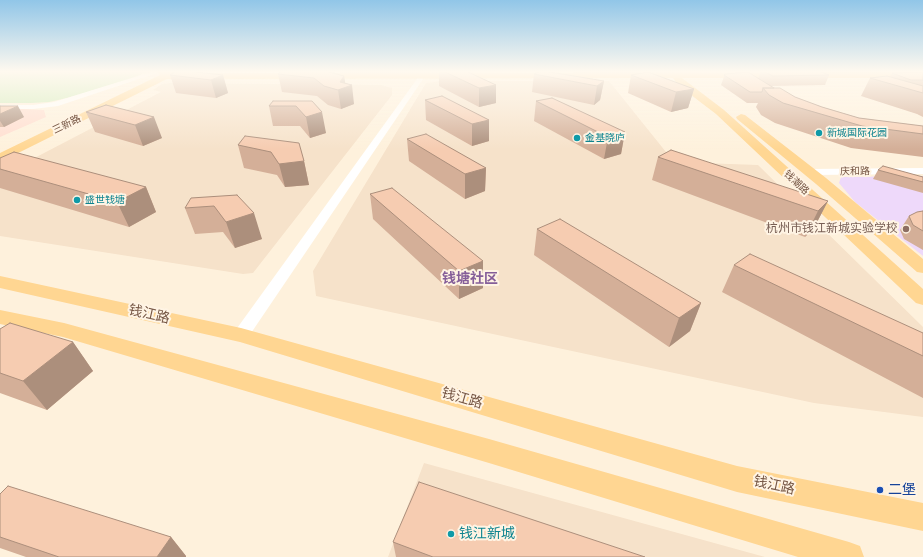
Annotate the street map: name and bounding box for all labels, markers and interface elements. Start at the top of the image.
street label: 三新路 [51,113,83,137]
place label: 新城国际花园 [827,127,887,139]
marker: 新城国际花园 [814,128,824,138]
place label: 金基晓庐 [585,132,625,144]
marker: 金基晓庐 [572,133,582,143]
street label: 庆和路 [840,166,870,178]
street label: 钱潮路 [781,168,811,198]
place label: 盛世钱塘 [85,194,125,206]
marker: 盛世钱塘 [72,195,82,205]
place label: 杭州市钱江新城实验学校 [766,222,898,236]
marker: 杭州市钱江新城实验学校 [901,224,911,234]
district label: 钱塘社区 [442,271,498,287]
street label: 钱江路 [127,302,171,328]
street label: 钱江路 [439,385,485,413]
street label: 钱江路 [752,473,796,499]
place label: 二堡 [888,482,916,498]
marker: 二堡 [875,485,885,495]
place label: 钱江新城 [459,526,515,542]
marker: 钱江新城 [446,529,456,539]

